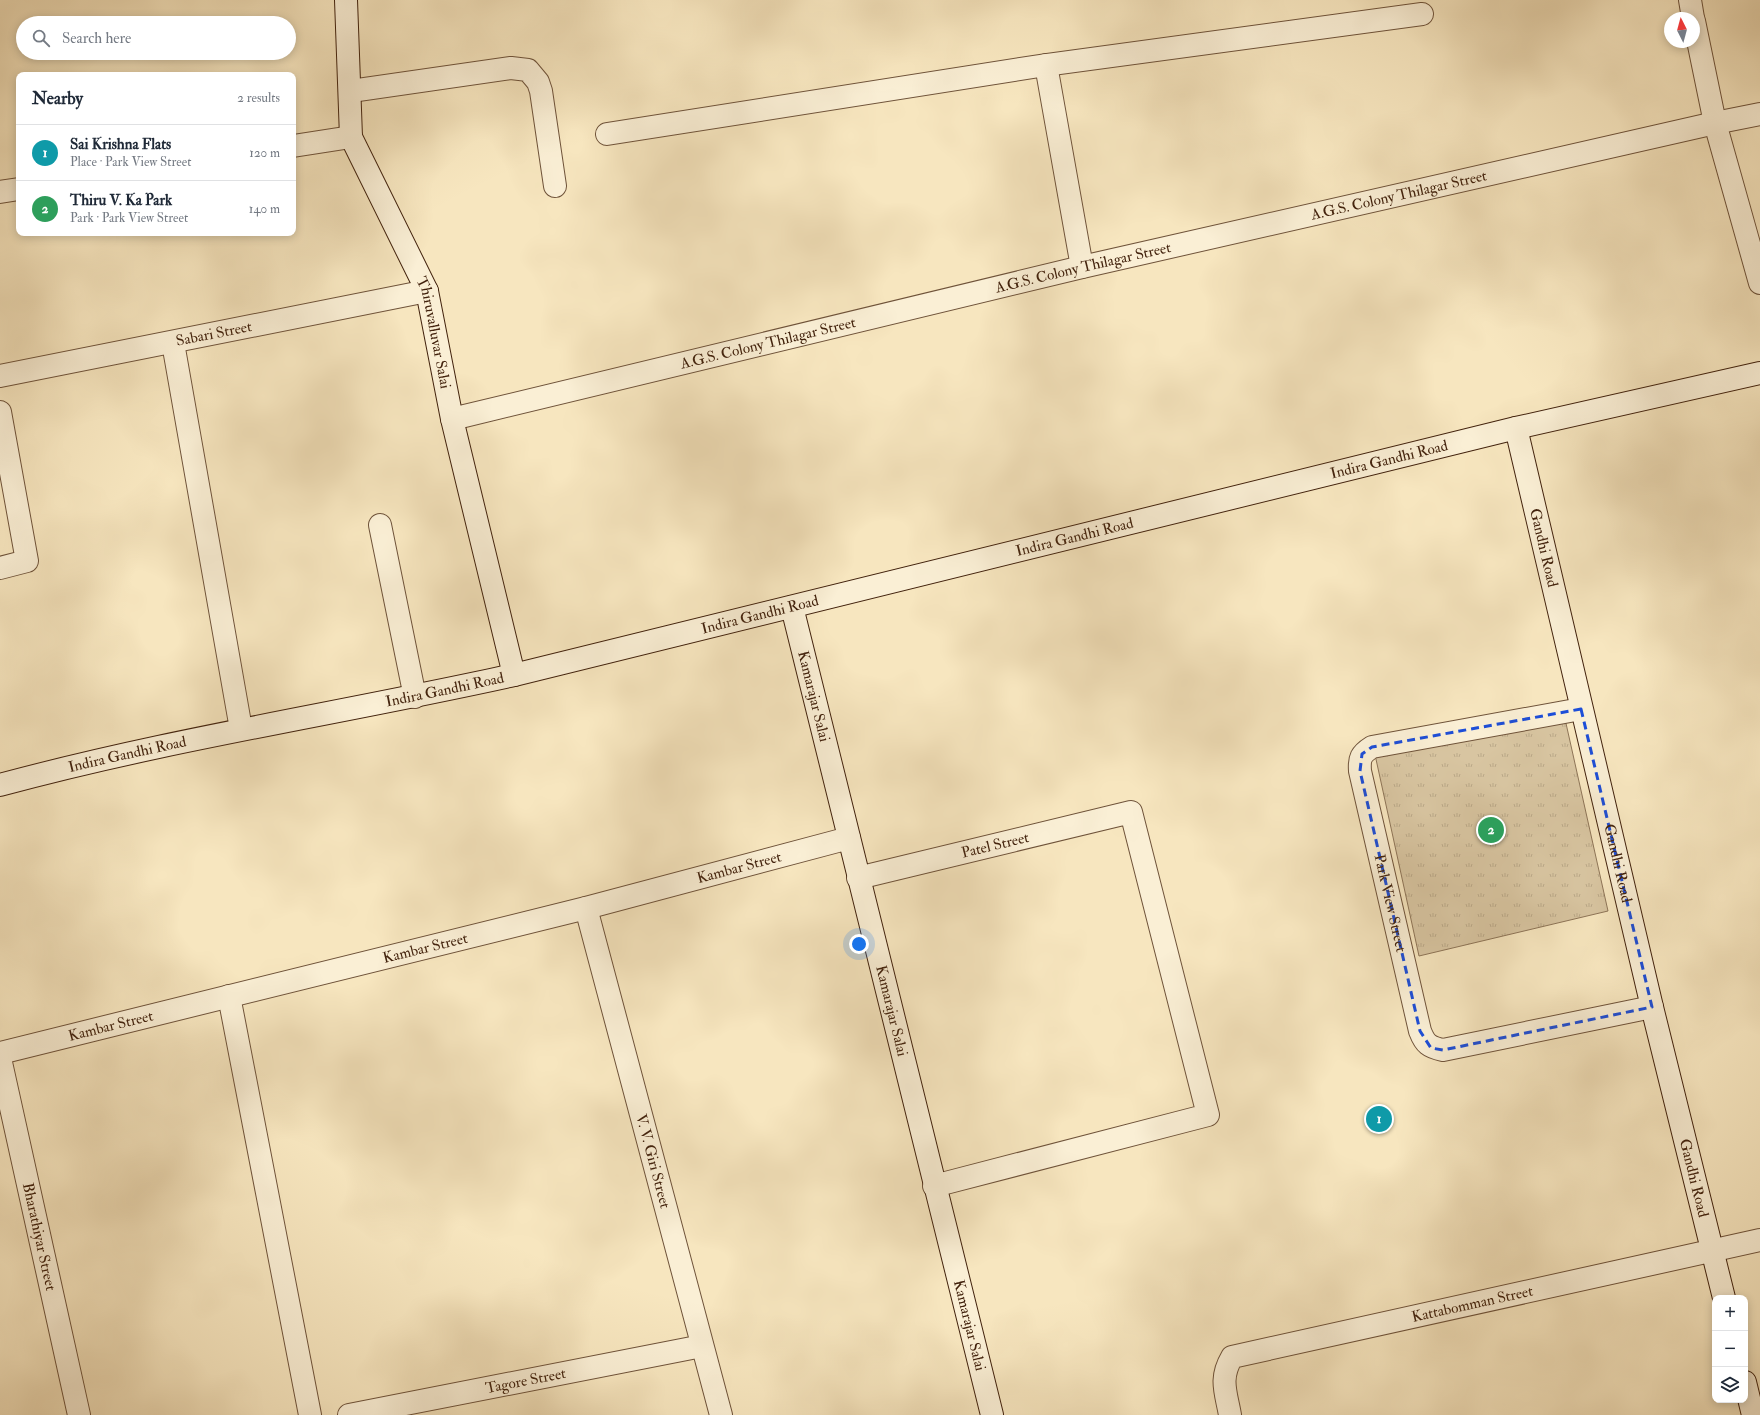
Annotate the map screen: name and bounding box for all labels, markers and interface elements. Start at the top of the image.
north arrow [1664,12,1700,48]
search box [16,16,296,60]
icon: search [30,27,52,49]
text: Search here [62,29,131,48]
text: Nearby [32,88,83,109]
text: 2 results [237,90,280,106]
text: Sai Krishna Flats [70,135,171,154]
text: 1 [43,145,47,161]
text: 120 m [249,145,280,161]
text: Place · Park View Street [70,154,191,170]
street label: A.G.S. Colony Thilagar Street [1308,166,1489,224]
text: Thiru V. Ka Park [70,191,172,210]
text: 2 [42,201,48,217]
text: 140 m [249,201,280,217]
text: Park · Park View Street [70,210,188,226]
street label: A.G.S. Colony Thilagar Street [992,238,1173,297]
street label: Thiruvalluvar Salai [412,273,455,390]
street label: A.G.S. Colony Thilagar Street [677,312,858,373]
street label: Sabari Street [174,317,254,350]
street label: Indira Gandhi Road [1328,436,1450,483]
street label: Gandhi Road [1526,506,1563,590]
street label: Indira Gandhi Road [1014,513,1136,560]
street label: Indira Gandhi Road [699,591,821,638]
street label: Kamarajar Salai [794,649,835,744]
street label: Indira Gandhi Road [384,668,506,711]
street label: Indira Gandhi Road [66,732,189,777]
pin: 2 [1478,815,1504,845]
street label: Gandhi Road [1600,822,1637,905]
street label: Patel Street [959,827,1031,862]
street label: Kambar Street [695,847,783,888]
street label: Park View Street [1370,852,1411,954]
street label: Kambar Street [381,928,470,967]
your location [849,934,869,954]
street label: Kamarajar Salai [872,963,912,1058]
street label: Kambar Street [66,1006,155,1045]
pin: 1 [1366,1104,1392,1134]
street label: V. V. Giri Street [632,1112,675,1211]
street label: Gandhi Road [1675,1137,1713,1220]
street label: Bharathiyar Street [18,1181,61,1293]
street label: Kamarajar Salai [949,1278,990,1373]
street label: Kattabomman Street [1410,1281,1535,1326]
map controls [1712,1295,1748,1403]
button: + [1712,1295,1748,1331]
button: − [1712,1331,1748,1367]
street label: Tagore Street [484,1363,568,1398]
button: layers [1712,1367,1748,1403]

